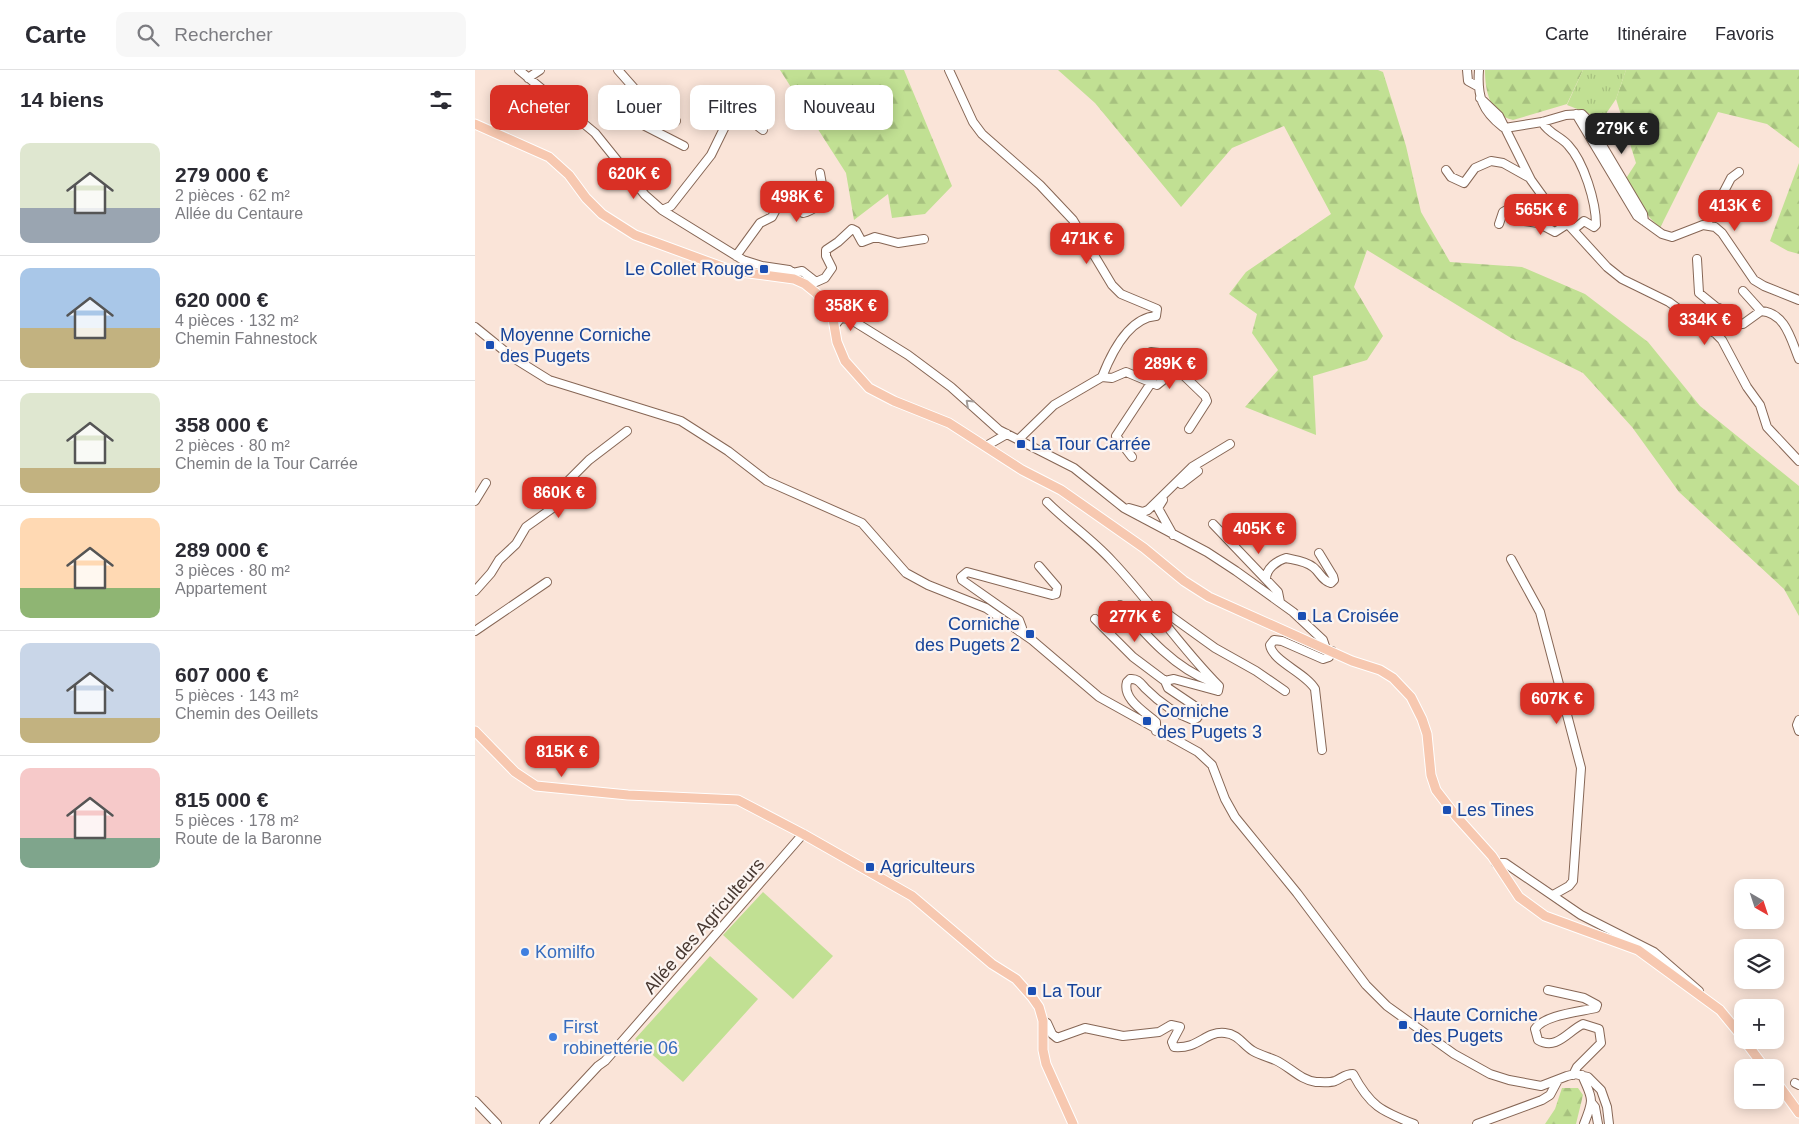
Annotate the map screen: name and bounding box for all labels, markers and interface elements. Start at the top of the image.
search box [116,12,466,57]
text: Carte [25,21,86,48]
icon: search [134,21,162,49]
text: Rechercher [174,24,273,45]
text: Carte [1545,24,1589,44]
text: Itinéraire [1617,24,1687,44]
text: Favoris [1715,24,1774,44]
chip: Acheter [490,85,588,130]
chip: Louer [598,85,680,130]
chip: Filtres [690,85,775,130]
chip: Nouveau [785,85,893,130]
icon: filters [427,86,455,114]
text: 14 biens [20,88,104,111]
pin: 279K € [1581,112,1663,155]
text: 279K € [1596,120,1648,137]
pin: 620K € [593,158,675,200]
icon: home [60,163,120,223]
text: 279 000 € [175,163,268,186]
text: 620K € [608,165,660,182]
pin: 498K € [756,180,838,223]
text: 2 pièces · 62 m² [175,187,290,204]
text: 498K € [771,188,823,205]
pin: 413K € [1694,190,1776,232]
pin: 565K € [1500,194,1582,236]
text: 413K € [1709,197,1761,214]
text: 565K € [1515,201,1567,218]
text: Allée du Centaure [175,205,303,222]
pin: 471K € [1046,222,1128,265]
text: 471K € [1061,230,1113,247]
place label: Le Collet Rouge [625,259,754,279]
marker: Le Collet Rouge [758,263,770,275]
icon: home [60,288,120,348]
text: 620 000 € [175,288,268,311]
pin: 358K € [810,290,892,332]
text: 358K € [825,297,877,314]
pin: 334K € [1664,304,1746,346]
text: 334K € [1679,311,1731,328]
text: 4 pièces · 132 m² [175,312,299,329]
place label: Moyenne Corniche des Pugets [500,325,651,366]
text: Chemin Fahnestock [175,330,317,347]
marker: Moyenne Corniche des Pugets [484,339,496,351]
pin: 289K € [1129,348,1211,390]
text: 289K € [1144,355,1196,372]
one-way arrow [965,400,974,409]
icon: home [60,413,120,473]
text: 358 000 € [175,413,268,436]
place label: La Tour Carrée [1031,434,1151,454]
text: 2 pièces · 80 m² [175,437,290,454]
marker: La Tour Carrée [1015,438,1027,450]
text: Chemin de la Tour Carrée [175,455,358,472]
pin: 860K € [518,476,600,519]
text: 860K € [533,484,585,501]
pin: 405K € [1218,512,1300,555]
text: 405K € [1233,520,1285,537]
icon: home [60,538,120,598]
text: 289 000 € [175,538,268,561]
text: 3 pièces · 80 m² [175,562,290,579]
text: Appartement [175,580,267,597]
pin: 277K € [1094,600,1176,643]
place label: La Croisée [1312,606,1399,626]
text: 277K € [1109,608,1161,625]
marker: La Croisée [1296,610,1308,622]
place label: Corniche des Pugets 2 [915,614,1020,655]
marker: Corniche des Pugets 2 [1024,628,1036,640]
icon: home [60,663,120,723]
text: 607 000 € [175,663,268,686]
pin: 607K € [1516,682,1598,725]
text: 5 pièces · 143 m² [175,687,299,704]
text: 607K € [1531,690,1583,707]
place label: Corniche des Pugets 3 [1157,701,1262,742]
text: Chemin des Oeillets [175,705,318,722]
marker: Corniche des Pugets 3 [1141,715,1153,727]
pin: 815K € [521,736,603,778]
text: 815K € [536,743,588,760]
icon: home [60,788,120,848]
text: 815 000 € [175,788,268,811]
place label: Les Tines [1457,800,1534,820]
marker: Les Tines [1441,804,1453,816]
text: 5 pièces · 178 m² [175,812,299,829]
text: Route de la Baronne [175,830,322,847]
street label: Allée des Agriculteurs [640,854,768,998]
place label: Agriculteurs [880,857,975,877]
marker: Agriculteurs [864,861,876,873]
north arrow [1734,879,1784,929]
map controls [1734,879,1784,1109]
button: layers [1734,939,1784,989]
place label: Komilfo [535,942,595,962]
marker: Komilfo [519,946,531,958]
place label: La Tour [1042,981,1102,1001]
marker: La Tour [1026,985,1038,997]
button: + [1734,999,1784,1049]
place label: Haute Corniche des Pugets [1413,1005,1538,1046]
place label: First robinetterie 06 [563,1017,678,1058]
marker: Haute Corniche des Pugets [1397,1019,1409,1031]
marker: First robinetterie 06 [547,1031,559,1043]
button: − [1734,1059,1784,1109]

